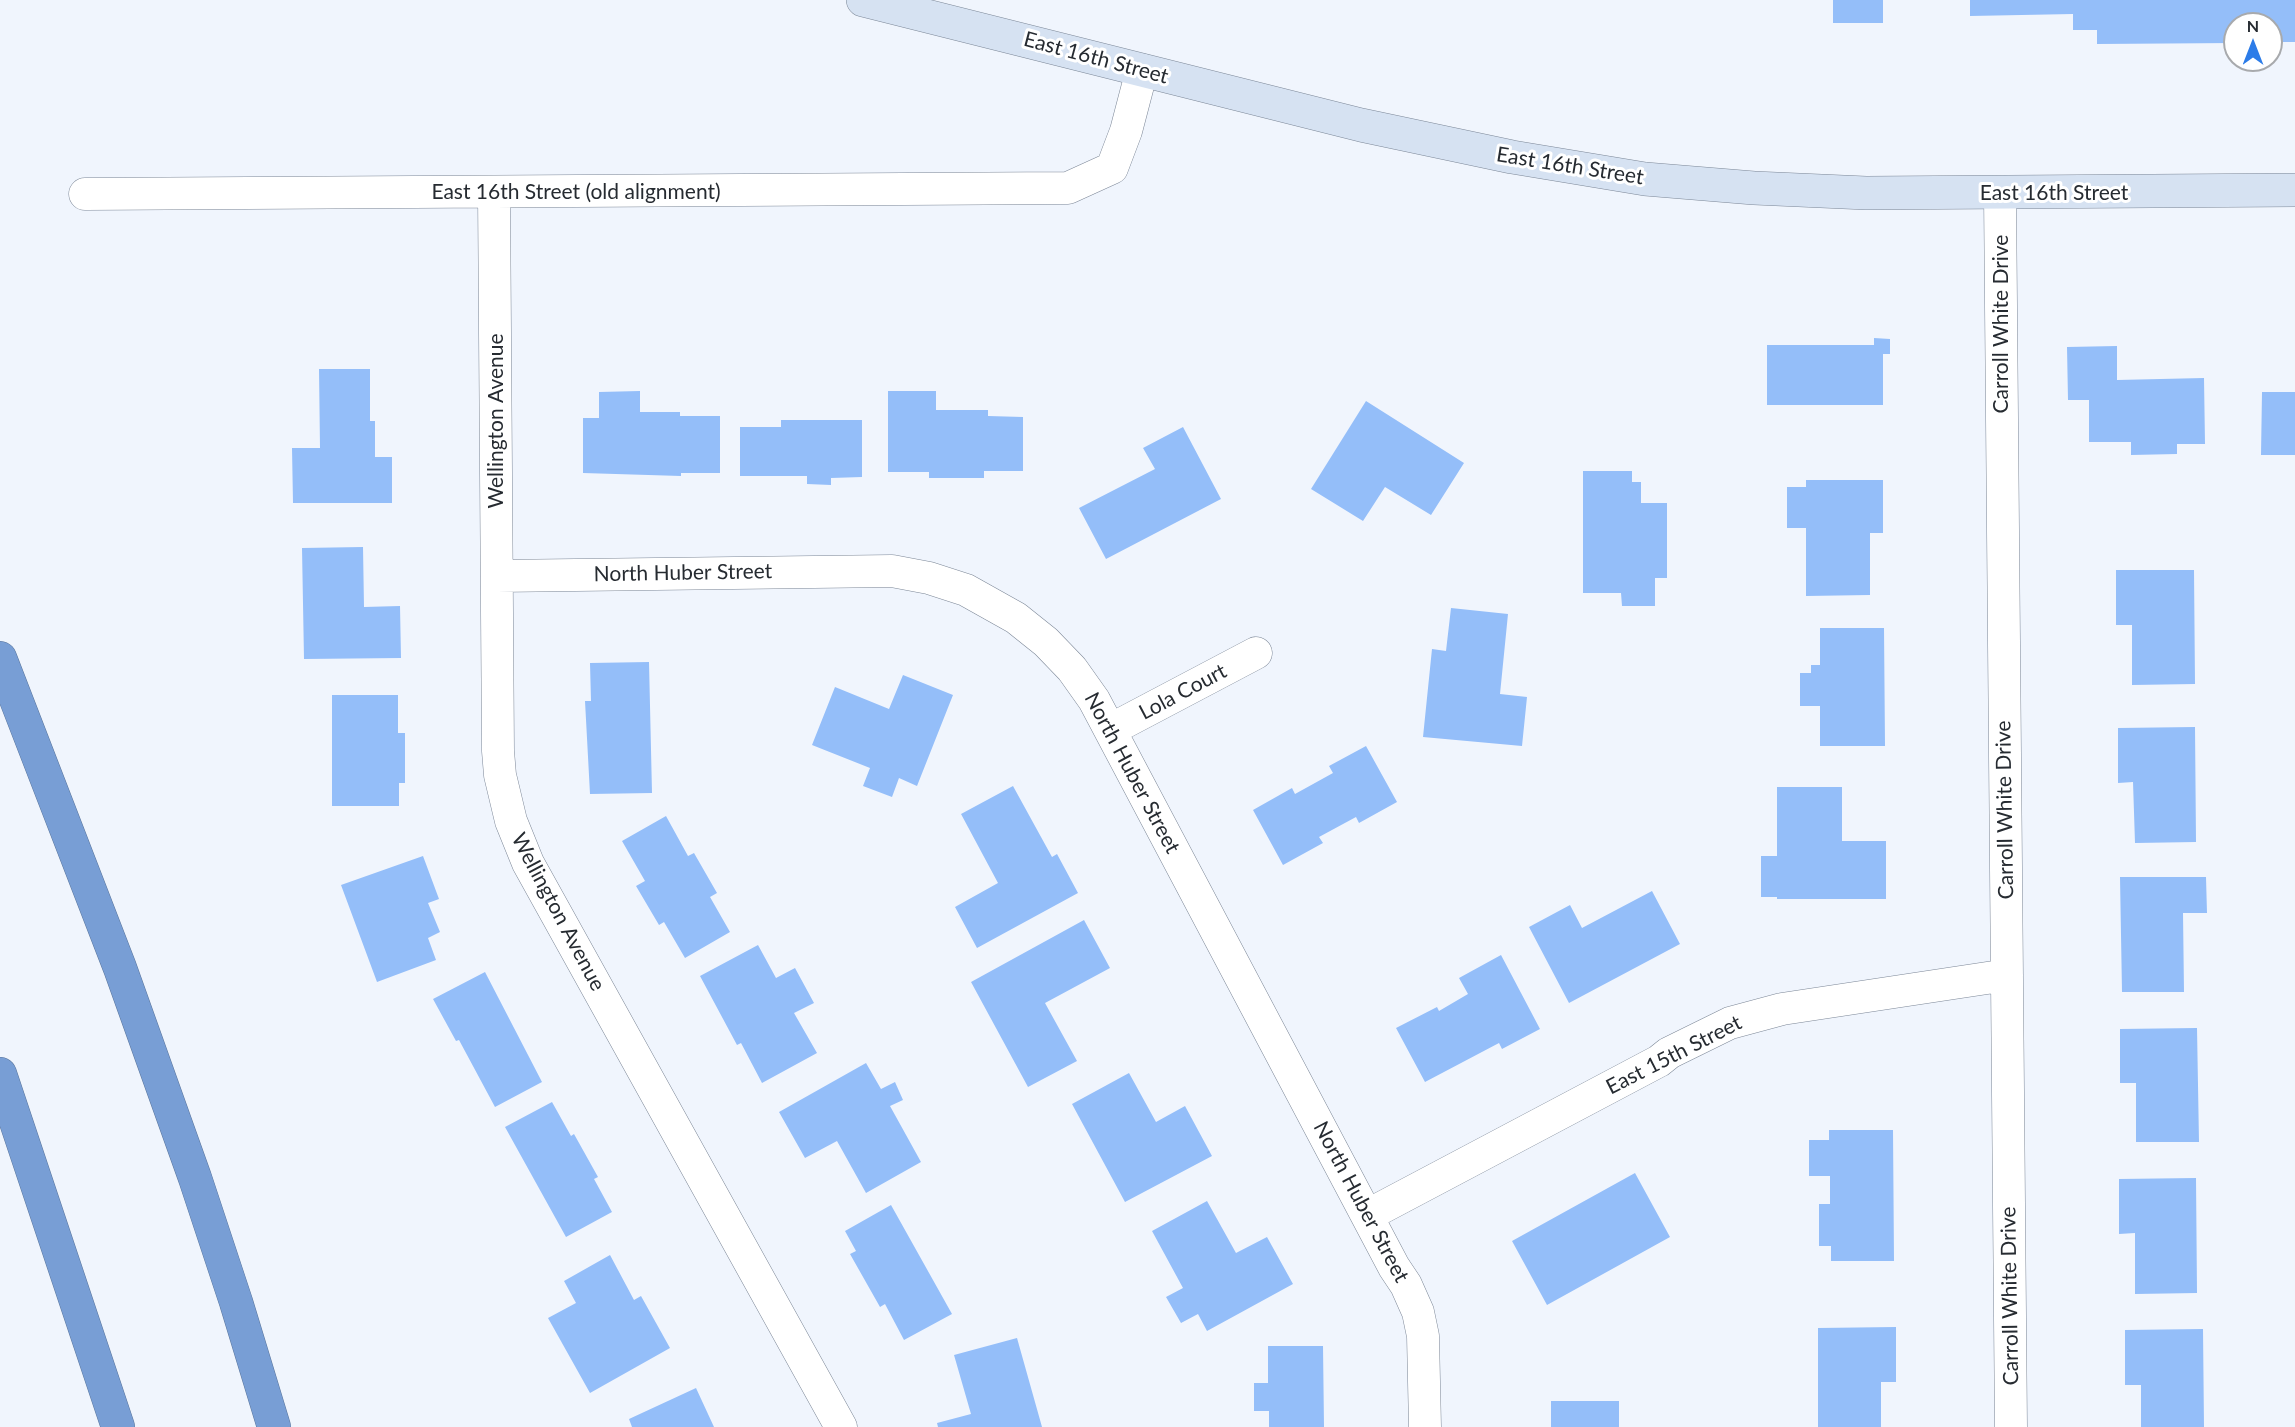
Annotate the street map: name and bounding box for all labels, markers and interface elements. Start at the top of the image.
north arrow [2223,12,2283,72]
text: N [2247,16,2259,35]
street label: East 16th Street [1021,27,1171,89]
street label: East 16th Street [1495,142,1645,190]
street label: East 16th Street (old alignment) [431,179,721,205]
street label: East 16th Street [1980,180,2128,206]
street label: Carroll White Drive [1988,235,2014,413]
street label: Wellington Avenue [483,333,509,509]
street label: North Huber Street [593,559,773,587]
street label: Lola Court [1135,659,1231,725]
street label: North Huber Street [1079,688,1185,858]
street label: Carroll White Drive [1991,720,2019,900]
street label: Wellington Avenue [506,829,610,995]
street label: East 15th Street [1602,1010,1746,1100]
street label: North Huber Street [1308,1117,1414,1287]
street label: Carroll White Drive [1996,1206,2024,1386]

